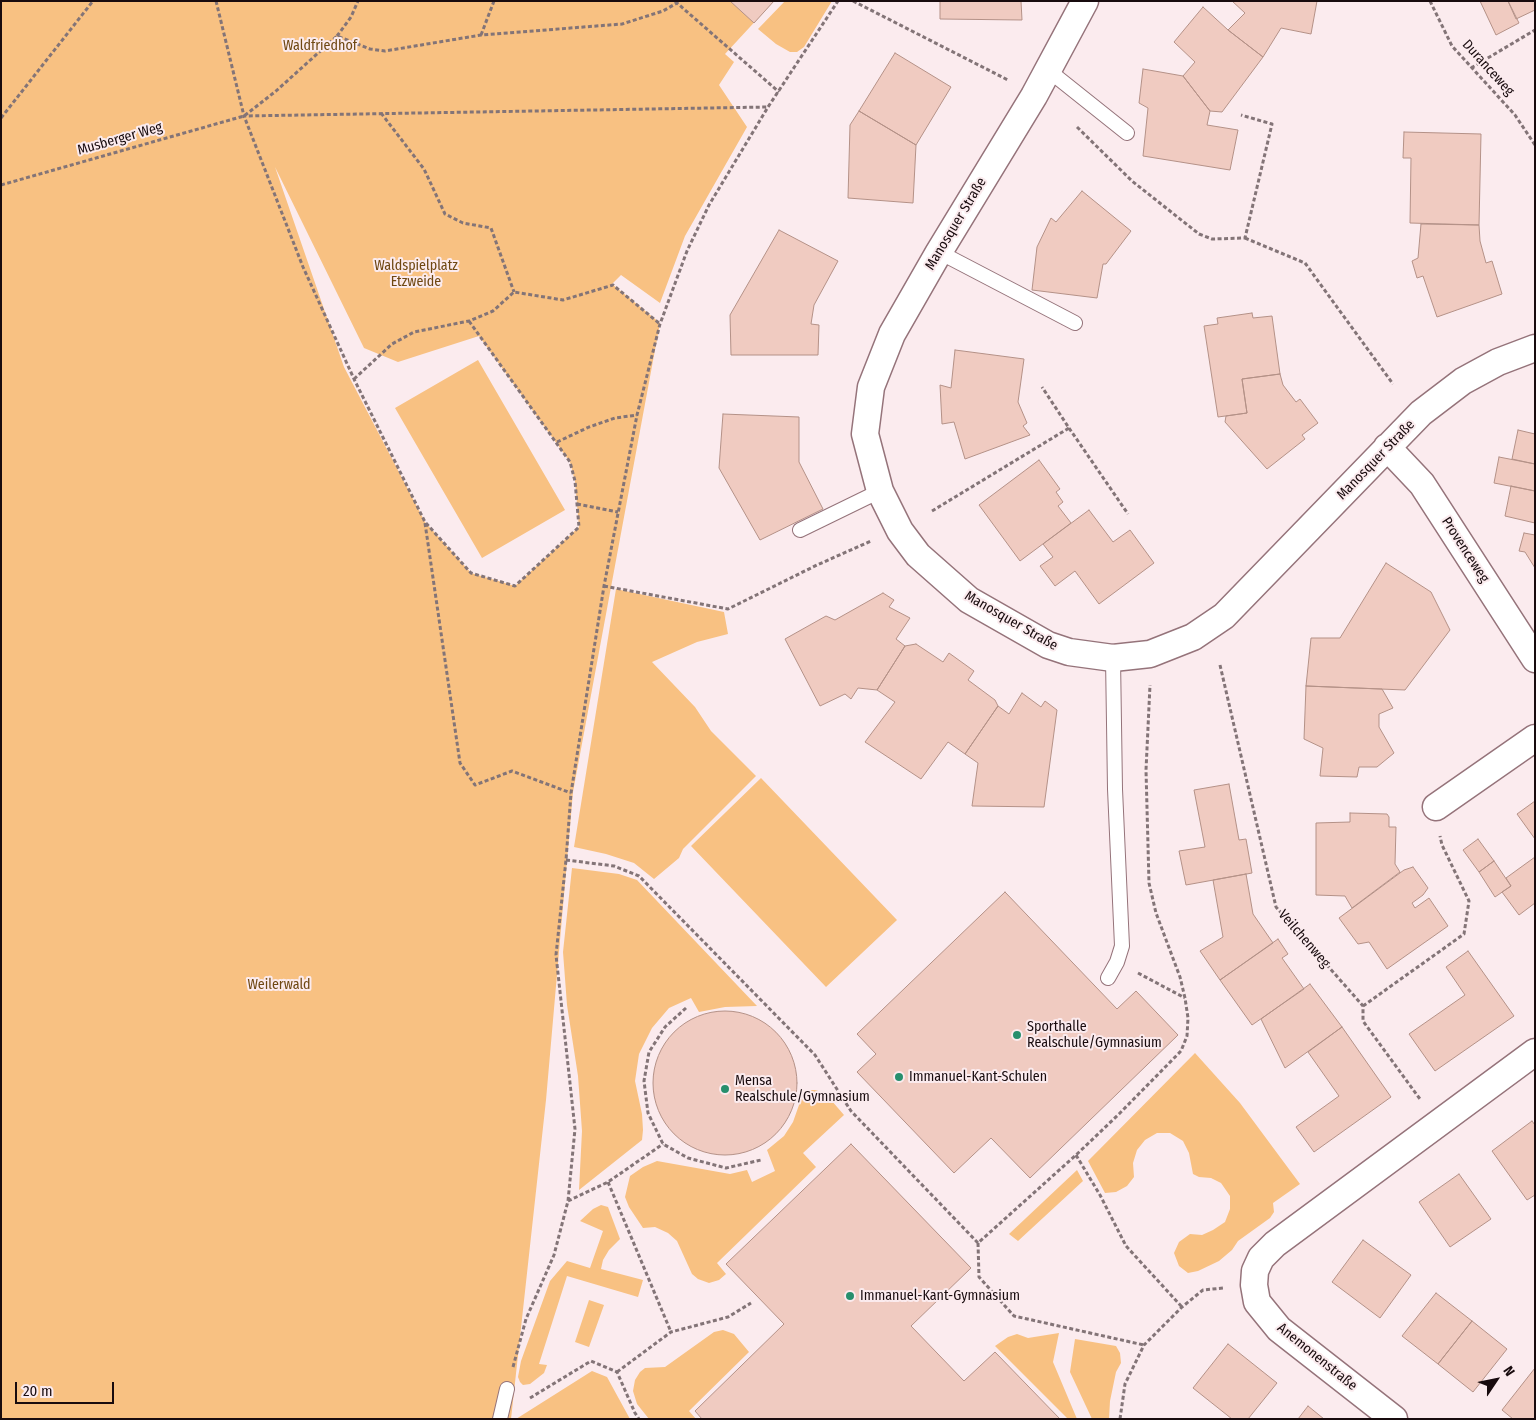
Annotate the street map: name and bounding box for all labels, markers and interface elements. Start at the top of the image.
street label: Duranceweg [1459,37,1517,99]
park label: Waldfriedhof [283,38,357,54]
street label: Musberger Weg [76,119,164,159]
street label: Manosquer Straße [922,175,990,273]
park label: Waldspielplatz Etzweide [374,258,458,290]
street label: Manosquer Straße [1334,417,1418,503]
street label: Provenceweg [1438,514,1492,586]
street label: Manosquer Straße [961,588,1061,654]
street label: Veilchenweg [1274,907,1334,971]
park label: Weilerwald [247,977,311,993]
place label: Sporthalle Realschule/Gymnasium [1027,1019,1162,1052]
marker: Sporthalle Realschule/Gymnasium [1011,1029,1023,1041]
place label: Immanuel-Kant-Schulen [909,1069,1047,1085]
marker: Immanuel-Kant-Schulen [893,1071,905,1083]
place label: Mensa Realschule/Gymnasium [735,1073,870,1106]
marker: Mensa Realschule/Gymnasium [719,1083,731,1095]
place label: Immanuel-Kant-Gymnasium [860,1288,1020,1304]
marker: Immanuel-Kant-Gymnasium [844,1290,856,1302]
street label: Anemonenstraße [1274,1320,1360,1394]
north arrow [1471,1355,1521,1405]
text: N [1499,1363,1518,1380]
scale bar [18,1372,116,1404]
text: 20 m [23,1382,53,1400]

